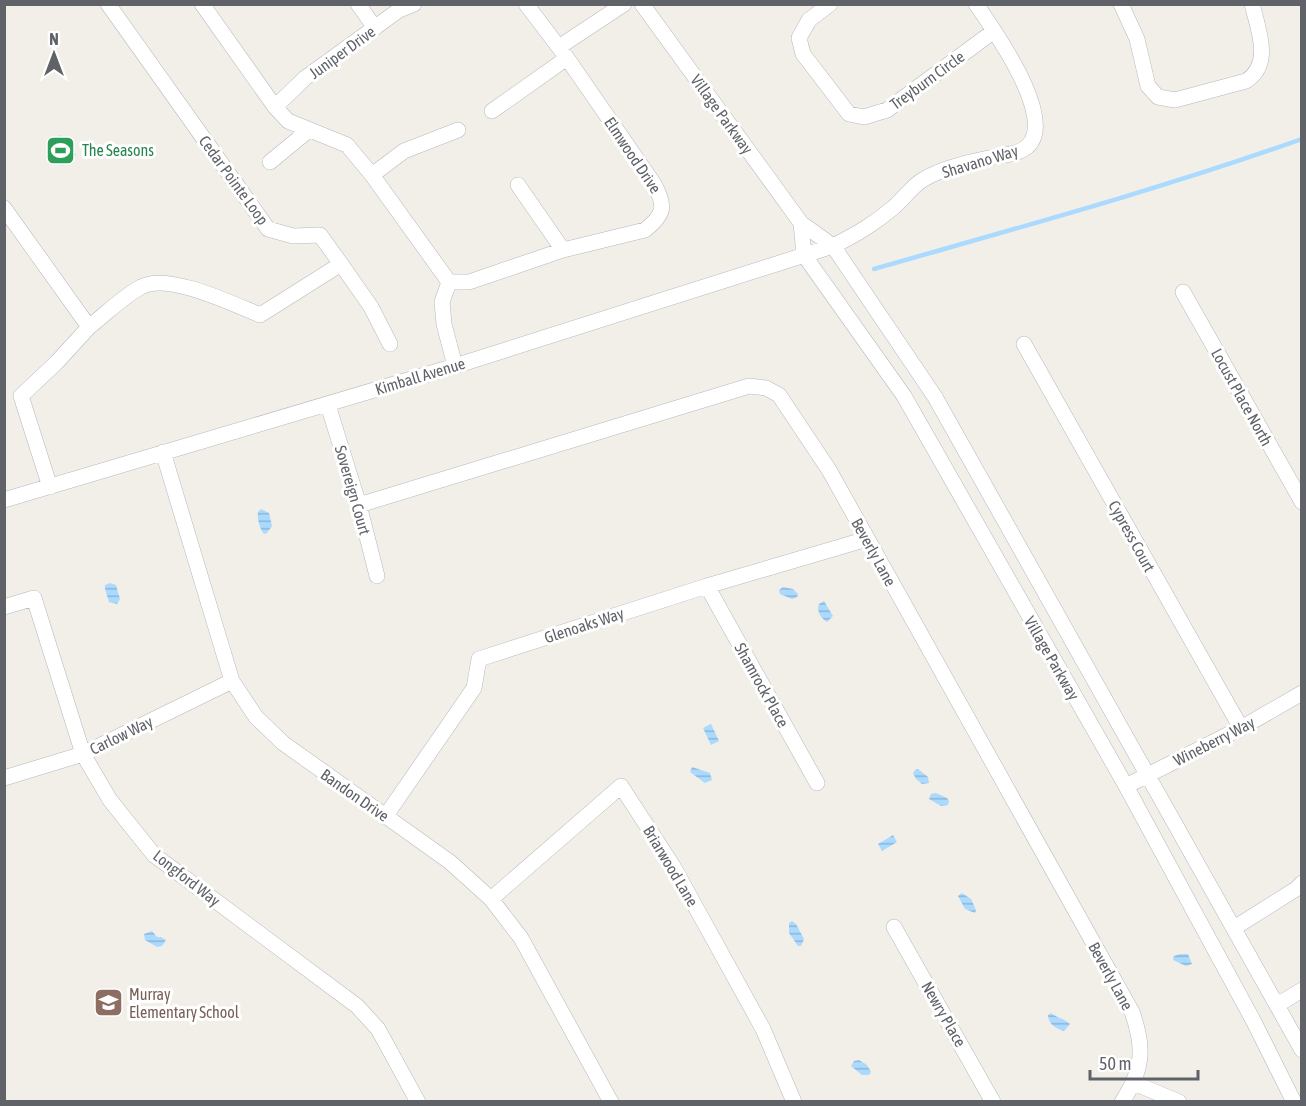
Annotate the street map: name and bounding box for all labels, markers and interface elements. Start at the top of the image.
street label: Juniper Drive [306,22,379,83]
north arrow [24,24,84,84]
text: N [49,30,59,48]
street label: Treyburn Circle [886,47,968,114]
street label: Village Parkway [686,71,757,158]
street label: Elmwood Drive [601,114,665,196]
street label: Cedar Pointe Loop [195,132,272,229]
sports icon: The Seasons [45,134,77,166]
place label: The Seasons [82,141,154,159]
street label: Shavano Way [940,141,1021,182]
street label: Locust Place North [1208,345,1276,449]
street label: Kimball Avenue [373,354,467,398]
street label: Sovereign Court [331,443,374,537]
street label: Cypress Court [1104,497,1159,576]
street label: Beverly Lane [847,515,900,589]
street label: Glenoaks Way [542,604,627,647]
street label: Village Parkway [1020,613,1083,704]
street label: Shamrock Place [731,640,793,730]
street label: Carlow Way [87,712,156,759]
street label: Wineberry Way [1170,713,1258,770]
street label: Bandon Drive [318,765,392,825]
street label: Briarwood Lane [640,822,702,910]
street label: Longford Way [149,846,224,911]
street label: Beverly Lane [1084,939,1137,1013]
street label: Newry Place [917,978,970,1050]
place label: Murray Elementary School [129,985,240,1022]
school or university icon: Murray Elementary School [92,987,124,1019]
scale bar [1090,1043,1198,1081]
text: 50 m [1099,1053,1131,1074]

